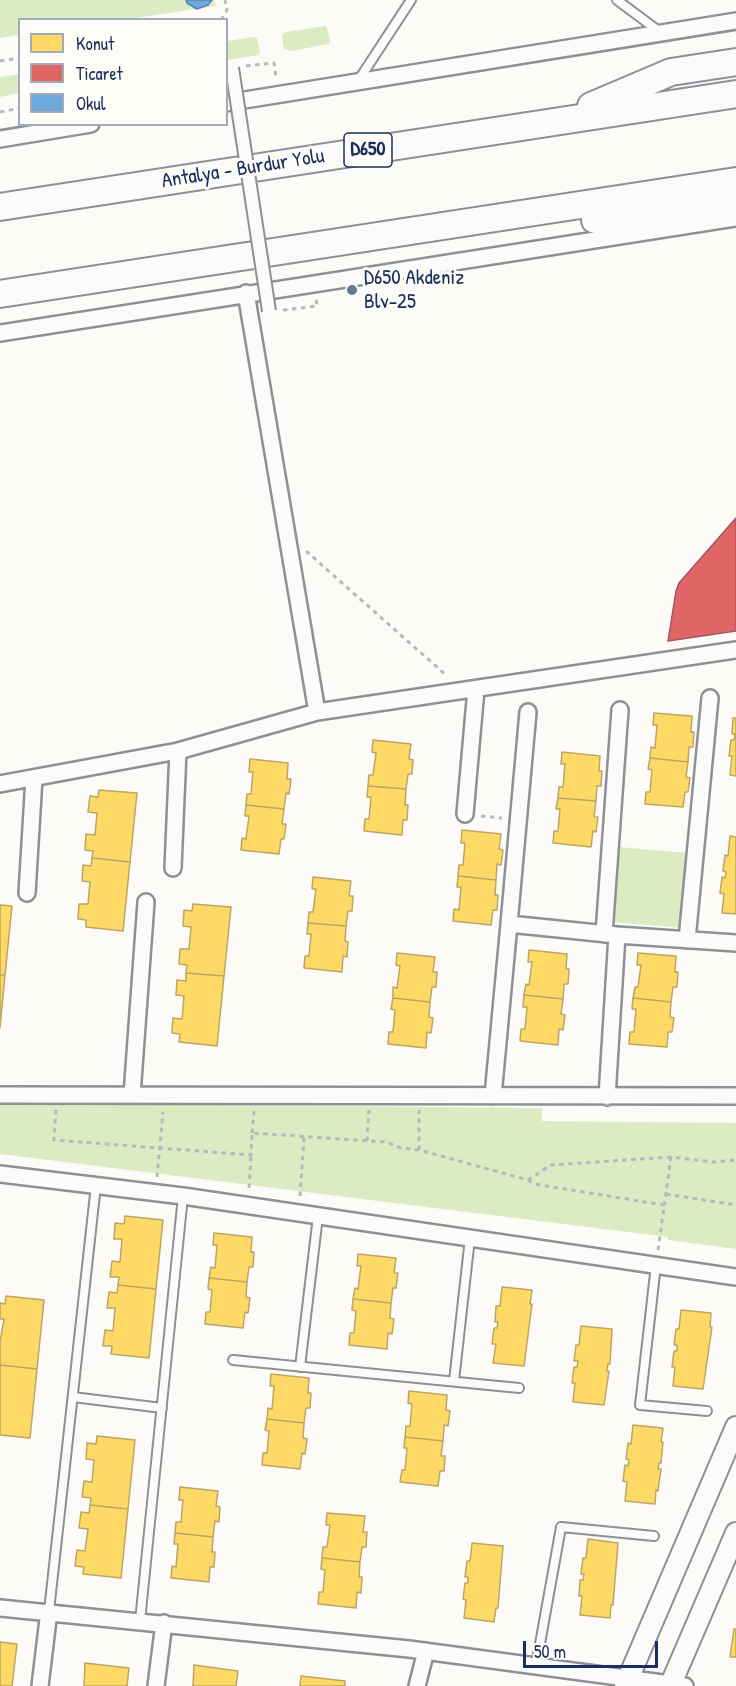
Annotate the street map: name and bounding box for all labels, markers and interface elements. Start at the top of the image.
legend [18,18,228,126]
text: Konut [76,31,114,56]
text: Ticaret [76,61,123,86]
text: Okul [76,91,105,116]
road number: D650 [344,133,392,167]
street label: Antalya - Burdur Yolu [160,144,326,194]
place label: D650 Akdeniz Blv-25 [364,265,464,315]
marker: D650 Akdeniz Blv-25 [345,283,359,297]
scale bar [526,1629,661,1667]
text: 50 m [534,1639,566,1664]

